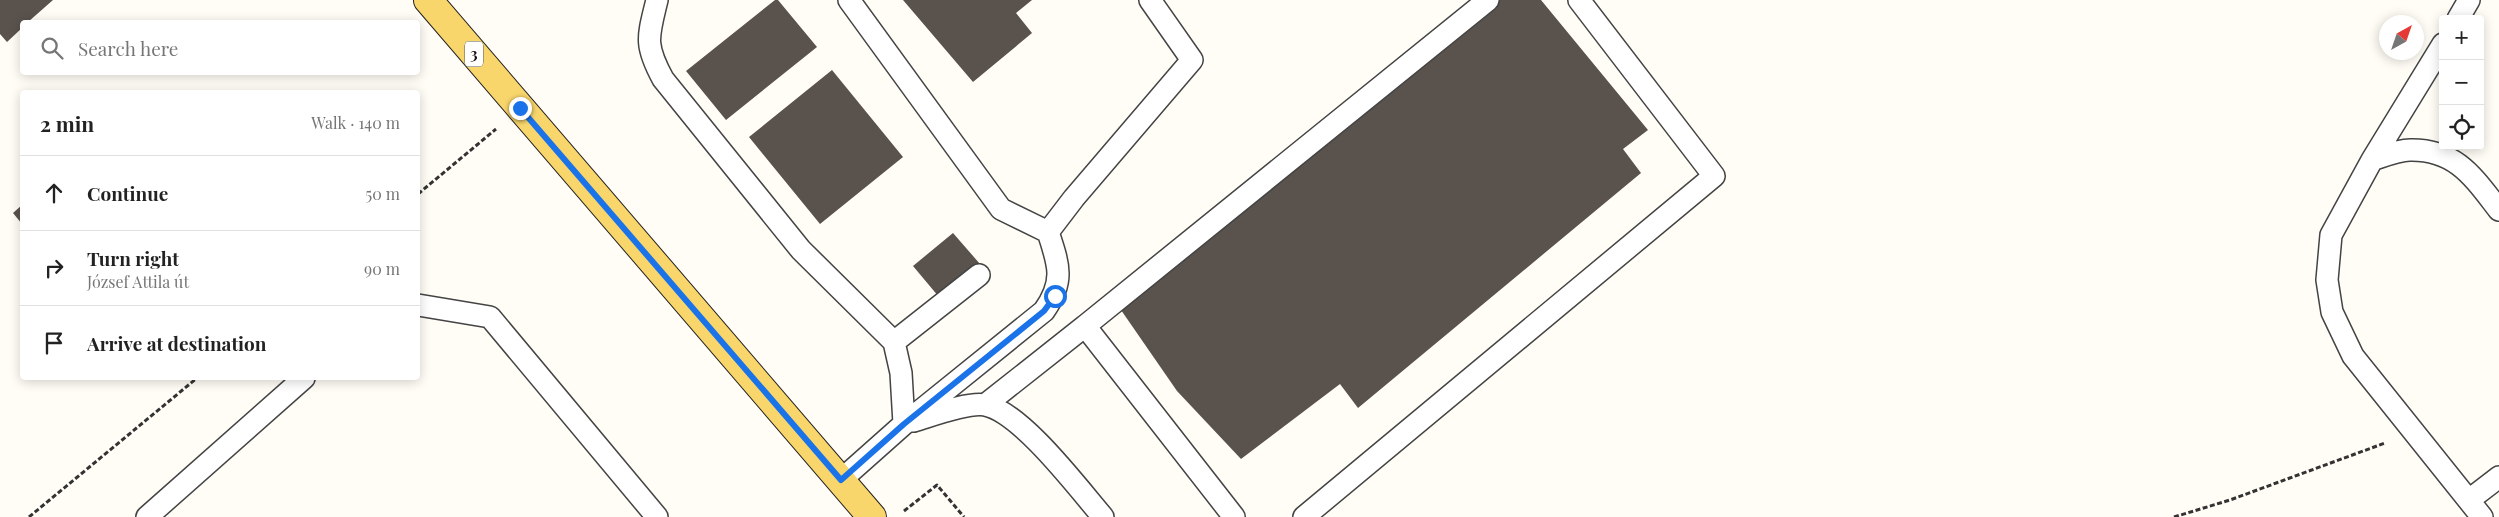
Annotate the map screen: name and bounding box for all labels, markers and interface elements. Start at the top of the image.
north arrow [2379,15,2424,60]
map controls [2439,15,2484,150]
button: + [2439,15,2484,60]
search box [20,20,420,75]
icon: search [38,34,66,62]
text: Search here [78,35,178,61]
road number: 3 [465,42,483,66]
button: − [2439,60,2484,105]
route end [509,97,532,120]
button: locate [2439,105,2484,150]
text: 2 min [40,109,94,137]
text: Walk · 140 m [311,112,400,133]
icon: ahead [40,179,68,207]
text: Continue [87,180,168,206]
text: 50 m [366,183,400,204]
text: Turn right [87,245,179,271]
icon: right [40,254,68,282]
text: 90 m [364,258,400,279]
text: József Attila út [87,271,189,292]
route start [1044,285,1067,308]
icon: arrive [40,329,68,357]
text: Arrive at destination [87,330,267,356]

